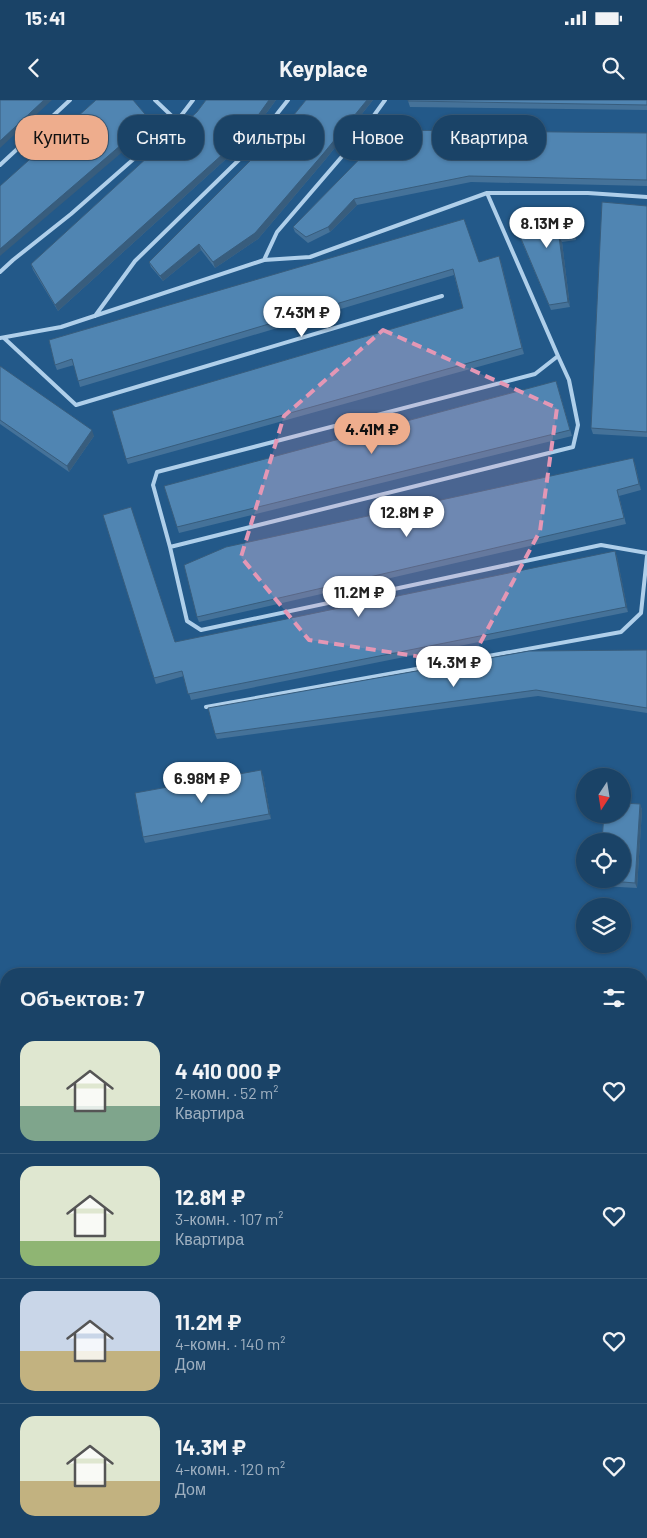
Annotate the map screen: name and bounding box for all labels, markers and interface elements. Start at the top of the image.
text: 15:41 [25,6,65,29]
icon: back [20,54,48,82]
icon: search [599,54,627,82]
text: Keyplace [279,55,368,81]
chip: Купить [15,115,108,160]
chip: Снять [118,115,204,160]
chip: Фильтры [214,115,324,160]
chip: Новое [334,115,422,160]
chip: Квартира [432,115,546,160]
pin: 8.13M ₽ [501,206,593,249]
text: 8.13M ₽ [520,213,574,232]
pin: 7.43M ₽ [256,296,348,338]
text: 7.43M ₽ [274,302,330,321]
pin: 4.41M ₽ [326,412,418,455]
text: 4.41M ₽ [345,419,399,438]
pin: 12.8M ₽ [361,496,453,538]
text: 12.8M ₽ [380,502,434,521]
pin: 11.2M ₽ [313,576,405,618]
text: 11.2M ₽ [334,582,384,601]
pin: 14.3M ₽ [408,646,500,688]
text: 14.3M ₽ [427,652,481,671]
pin: 6.98M ₽ [156,762,248,804]
text: 6.98M ₽ [174,768,230,787]
north arrow [576,768,631,822]
map controls [576,768,631,953]
button: locate [576,833,631,888]
button: layers [576,898,631,953]
icon: filters [600,984,628,1012]
text: Объектов: 7 [20,985,145,1010]
text: 4 410 000 ₽ [175,1058,281,1083]
icon: home [60,1061,120,1121]
icon: heart [600,1077,628,1105]
text: 2-комн. · 52 m² [175,1083,278,1102]
text: Квартира [175,1103,244,1122]
text: 12.8M ₽ [175,1184,245,1209]
icon: home [60,1186,120,1246]
icon: heart [600,1202,628,1230]
text: 3-комн. · 107 m² [175,1209,284,1228]
text: Квартира [175,1229,244,1248]
text: 11.2M ₽ [175,1309,241,1334]
icon: home [60,1311,120,1371]
icon: heart [600,1327,628,1355]
text: 4-комн. · 140 m² [175,1334,285,1353]
text: Дом [175,1354,206,1373]
text: 14.3M ₽ [175,1434,246,1459]
icon: home [60,1436,120,1496]
icon: heart [600,1452,628,1480]
text: 4-комн. · 120 m² [175,1459,285,1478]
text: Дом [175,1479,206,1498]

